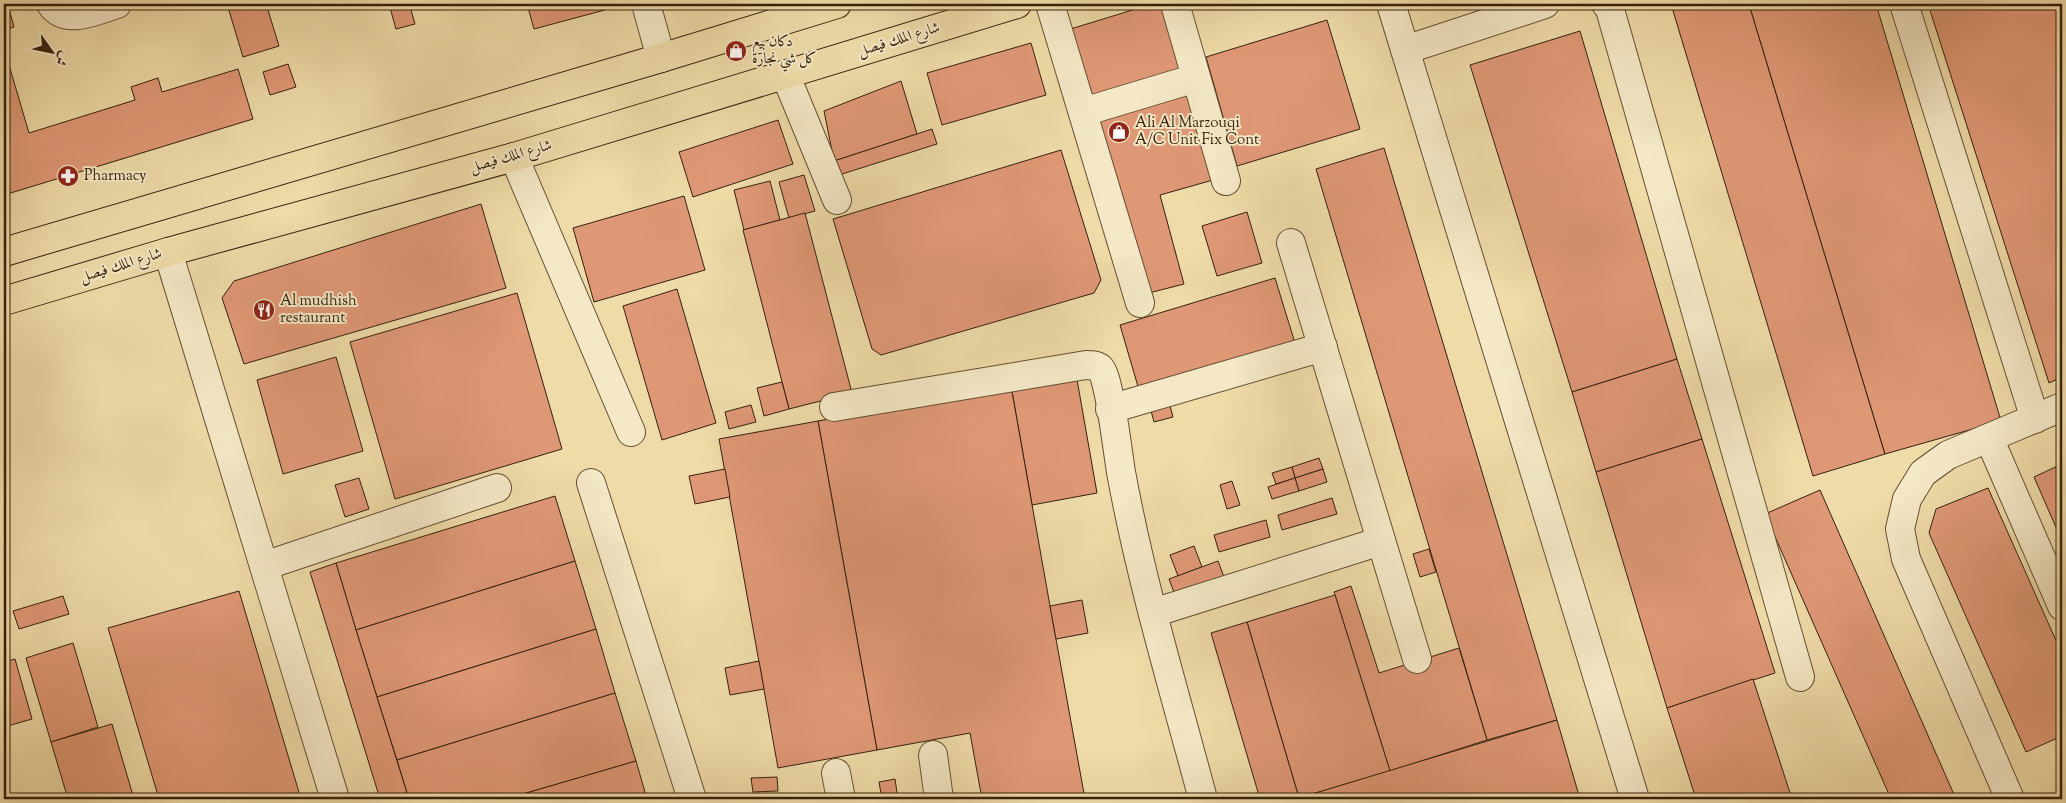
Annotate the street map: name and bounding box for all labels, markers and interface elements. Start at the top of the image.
street label: شارع الملك فيصل [855,18,943,63]
north arrow [28,28,78,78]
place label: دكان بيع كل شي نجارة [752,32,817,72]
shop icon: دكان بيع كل شي نجارة [724,39,748,63]
text: ش [49,47,73,69]
place label: Ali Al Marzouqi A/C Unit Fix Cont [1135,113,1259,151]
shop icon: Ali Al Marzouqi A/C Unit Fix Cont [1107,120,1131,144]
street label: شارع الملك فيصل [467,135,555,180]
pharmacy icon: Pharmacy [56,164,80,188]
place label: Pharmacy [84,166,147,187]
street label: شارع الملك فيصل [77,244,165,289]
place label: Al mudhish restaurant [280,291,357,329]
restaurant icon: Al mudhish restaurant [252,298,276,322]

